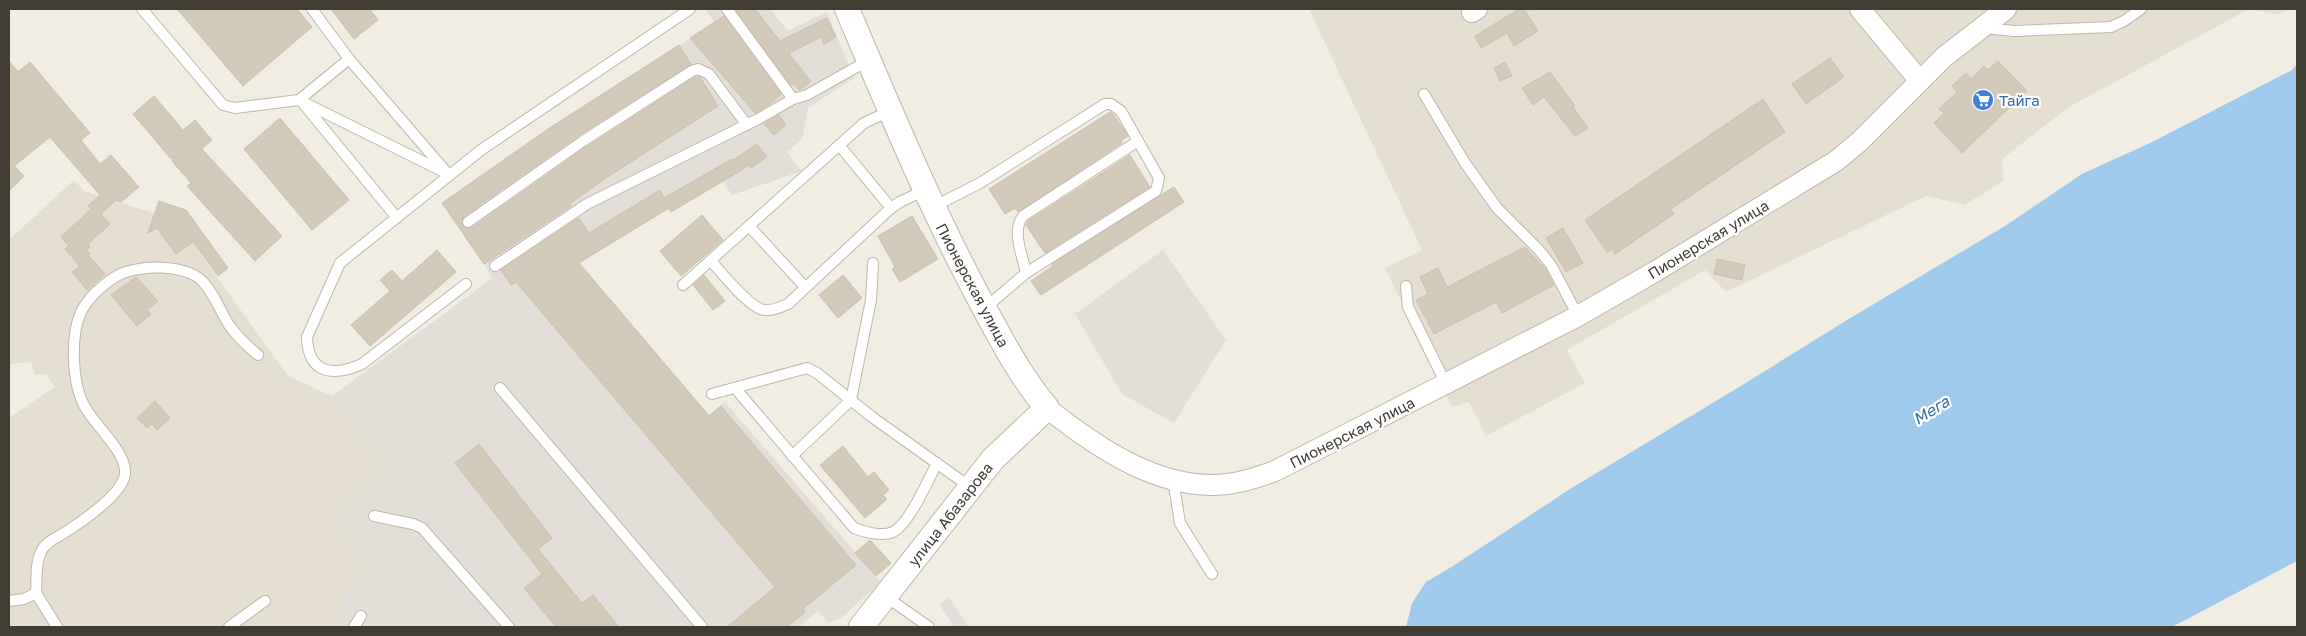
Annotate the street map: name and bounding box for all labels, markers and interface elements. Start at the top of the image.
supermarket icon: Тайга [1971,88,1995,112]
place label: Тайга [1999,91,2040,109]
street label: Пионерская улица [1644,196,1772,282]
street label: Пионерская улица [933,220,1013,350]
water label: Мега [1909,391,1954,429]
street label: Пионерская улица [1286,393,1418,471]
street label: улица Абазарова [904,459,996,569]

